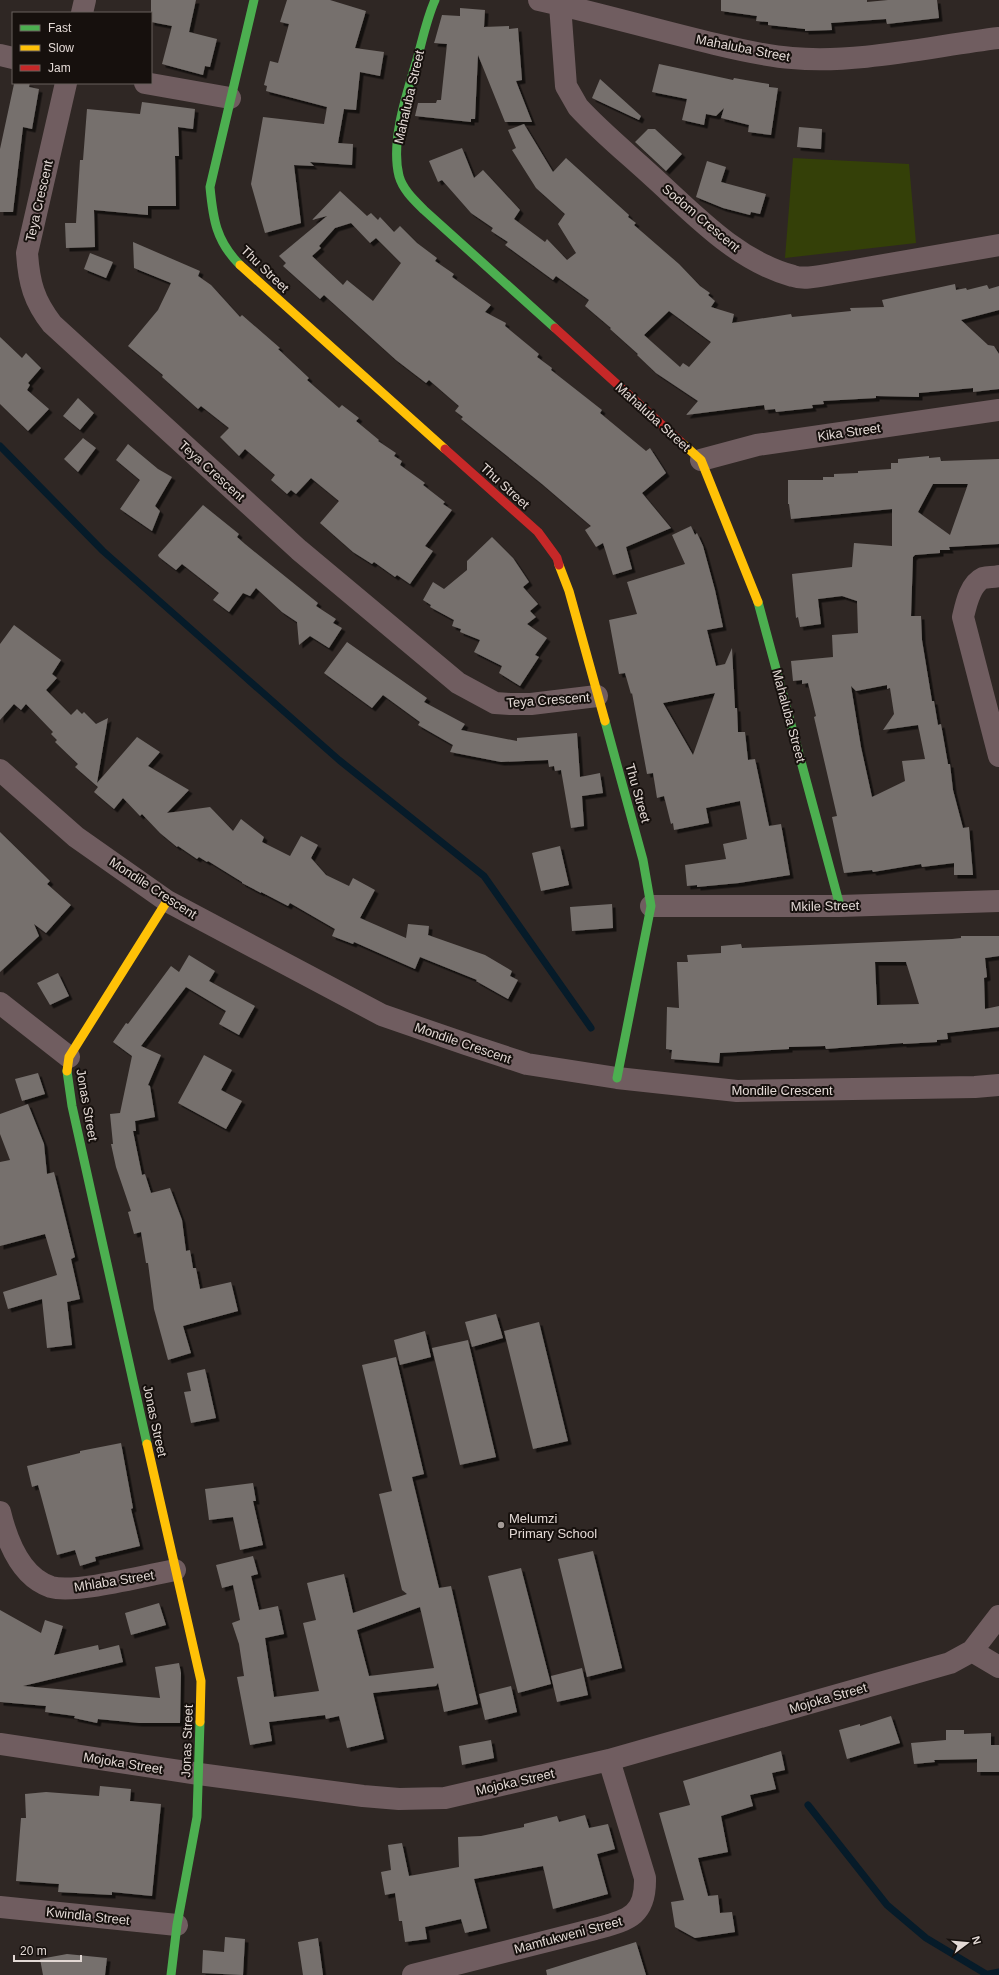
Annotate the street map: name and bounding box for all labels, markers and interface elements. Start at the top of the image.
legend [12,12,152,84]
text: Fast [48,21,72,35]
street label: Mahaluba Street [695,32,792,65]
text: Slow [48,41,74,55]
street label: Mahaluba Street [391,48,427,145]
text: Jam [48,61,71,75]
street label: Teya Crescent [22,158,56,243]
street label: Sodom Crescent [659,181,743,255]
street label: Thu Street [238,243,292,296]
street label: Mahaluba Street [613,380,694,455]
street label: Kika Street [816,420,882,444]
street label: Teya Crescent [176,438,248,505]
street label: Thu Street [477,460,533,512]
street label: Mahaluba Street [769,668,809,764]
street label: Teya Crescent [506,690,590,710]
street label: Thu Street [622,762,654,825]
street label: Mondile Crescent [106,854,200,922]
street label: Mkile Street [791,898,860,914]
street label: Mondile Crescent [413,1019,514,1067]
street label: Jonas Street [73,1068,101,1143]
street label: Mondile Crescent [731,1083,833,1098]
street label: Jonas Street [140,1384,170,1459]
place label: Melumzi Primary School [509,1511,597,1541]
marker: Melumzi Primary School [496,1520,506,1530]
street label: Mhlaba Street [73,1567,156,1595]
street label: Mojoka Street [787,1680,869,1716]
street label: Jonas Street [178,1704,196,1778]
street label: Mojoka Street [82,1749,164,1777]
street label: Mojoka Street [474,1766,556,1798]
street label: Kwindla Street [46,1904,131,1928]
street label: Mamfukweni Street [512,1913,624,1957]
north arrow [947,1923,987,1963]
text: N [970,1935,983,1946]
scale bar [14,1937,81,1963]
text: 20 m [20,1944,47,1958]

